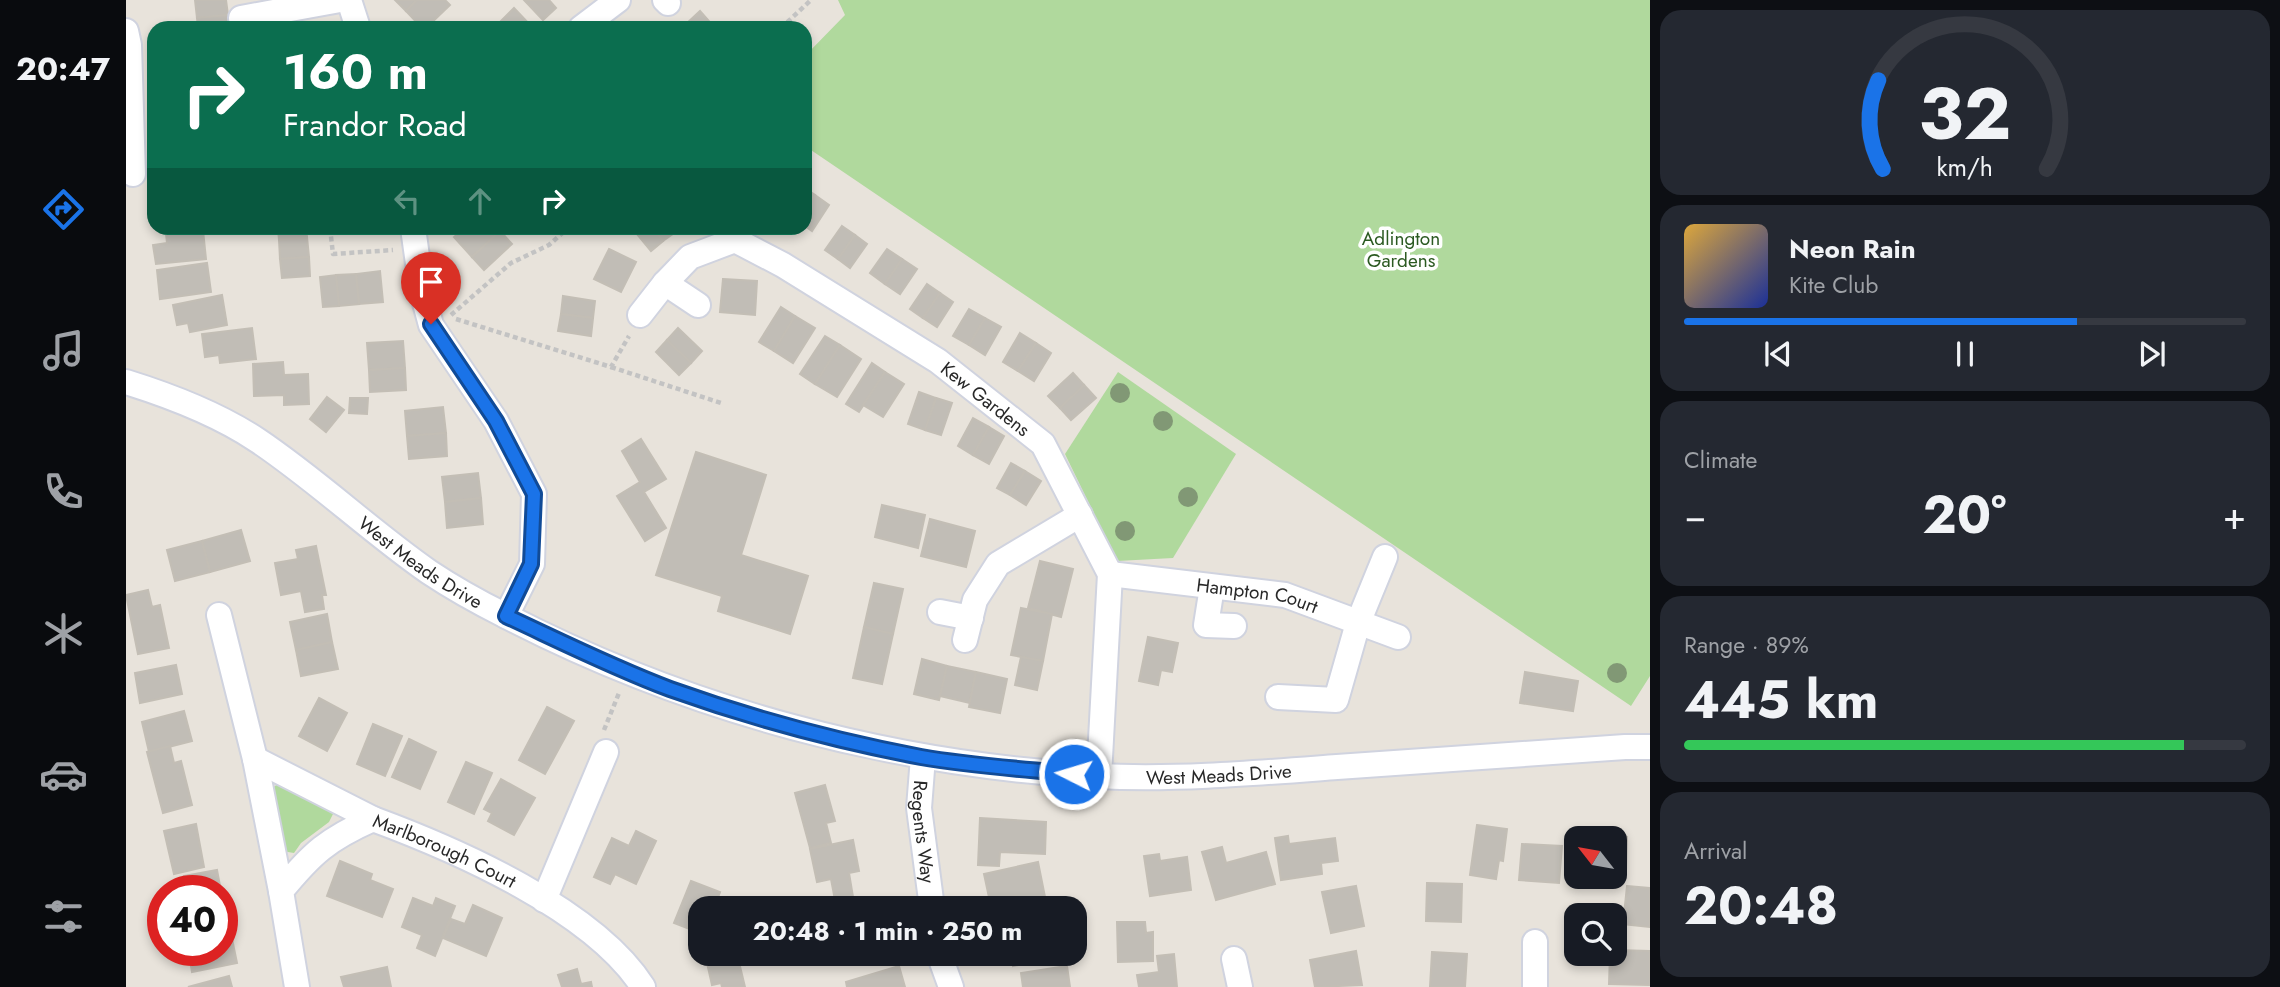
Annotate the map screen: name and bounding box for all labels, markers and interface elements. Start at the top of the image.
text: 160 m [283,37,428,107]
text: 20:47 [16,46,110,92]
icon: right [168,49,259,140]
text: 32 [1919,61,2011,166]
text: Frandor Road [283,102,467,148]
text: km/h [1937,149,1993,185]
icon: left [388,182,426,220]
icon: ahead [461,182,499,220]
icon: right [534,182,572,220]
icon: directions [39,185,88,234]
park label: Adlington Gardens [1362,225,1440,274]
text: Neon Rain [1789,230,1916,268]
pin [401,252,461,324]
icon: arrive [412,263,450,301]
text: Kite Club [1789,268,1878,302]
icon: music [39,326,88,375]
icon: previous [1759,335,1797,373]
icon: pause [1946,335,1984,373]
icon: next [2133,335,2171,373]
street label: Kew Gardens [935,355,1036,443]
text: Climate [1684,443,1757,477]
icon: phone [39,467,88,516]
text: 20° [1923,477,2007,553]
text: − [1684,488,1706,543]
text: + [2223,488,2246,543]
street label: West Meads Drive [352,510,487,615]
street label: Hampton Court [1195,571,1322,620]
icon: climate [39,609,88,658]
text: Range · 89% [1684,628,1809,662]
text: 445 km [1684,662,1878,738]
position arrow [1037,737,1111,811]
icon: car [39,750,88,799]
street label: West Meads Drive [1146,757,1293,791]
street label: Regents Way [905,779,942,885]
street label: Marlborough Court [369,807,521,895]
north arrow [1564,826,1628,889]
map controls [1564,826,1627,966]
text: Arrival [1684,834,1747,868]
text: 20:48 [1684,868,1838,944]
speed limit sign: 40 [147,875,238,966]
icon: filters [39,892,88,941]
button: search [1564,903,1627,966]
text: 20:48 · 1 min · 250 m [753,912,1022,950]

